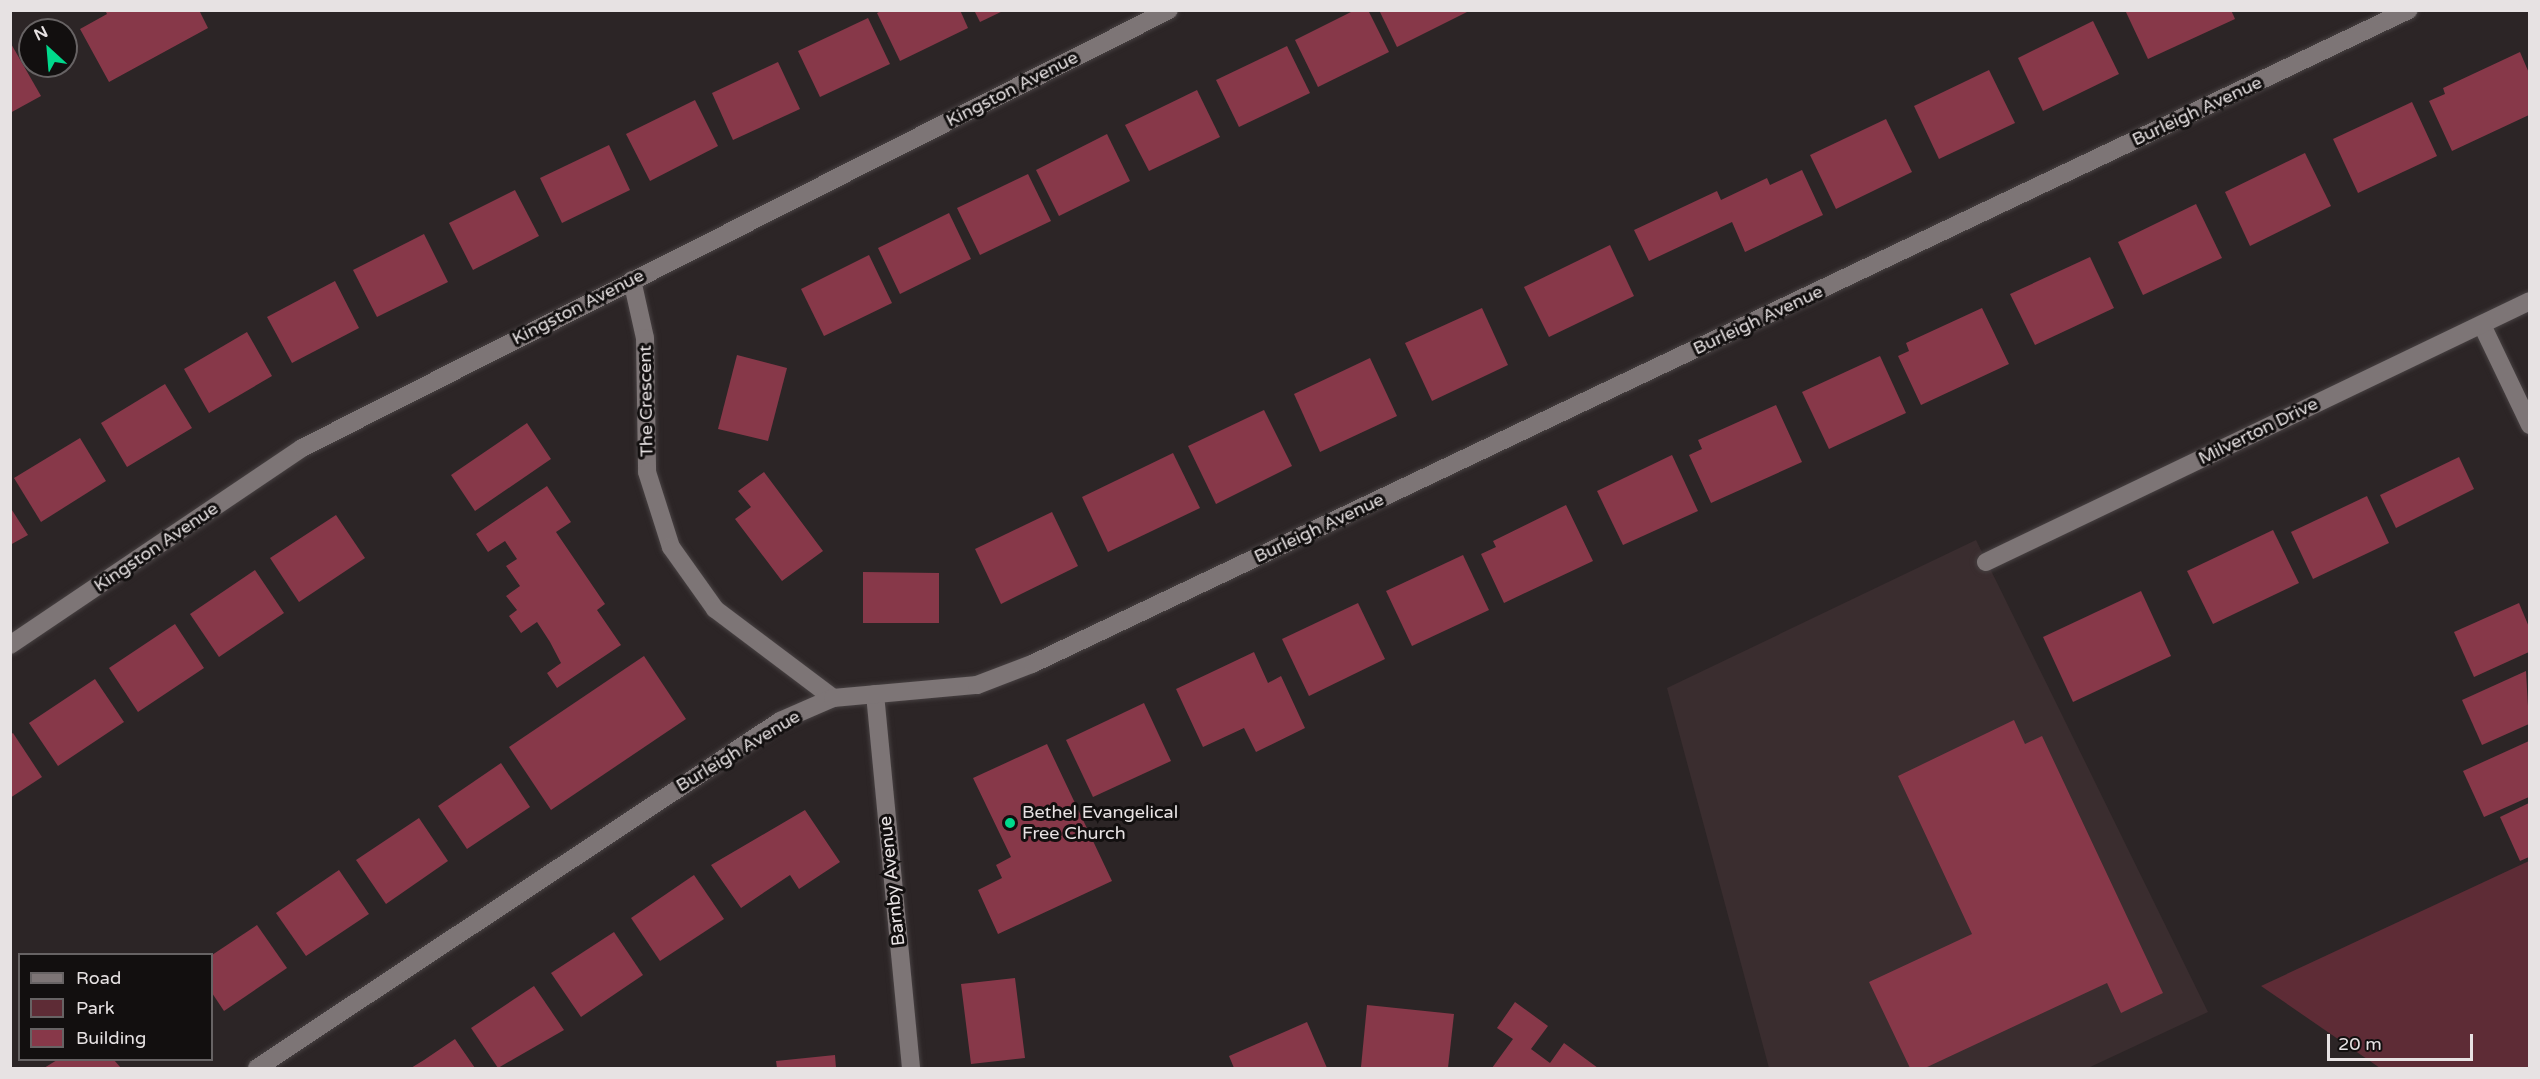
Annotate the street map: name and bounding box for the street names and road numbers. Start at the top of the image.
street label: Kingston Avenue [942,46,1082,132]
street label: Burleigh Avenue [2129,71,2265,151]
street label: Kingston Avenue [508,264,648,350]
street label: Burleigh Avenue [1690,280,1826,360]
street label: The Crescent [634,345,658,457]
street label: Milverton Drive [2195,393,2321,469]
street label: Burleigh Avenue [1251,488,1387,568]
street label: Kingston Avenue [90,497,222,597]
street label: Burleigh Avenue [672,705,804,797]
street label: Barnby Avenue [874,815,910,947]

